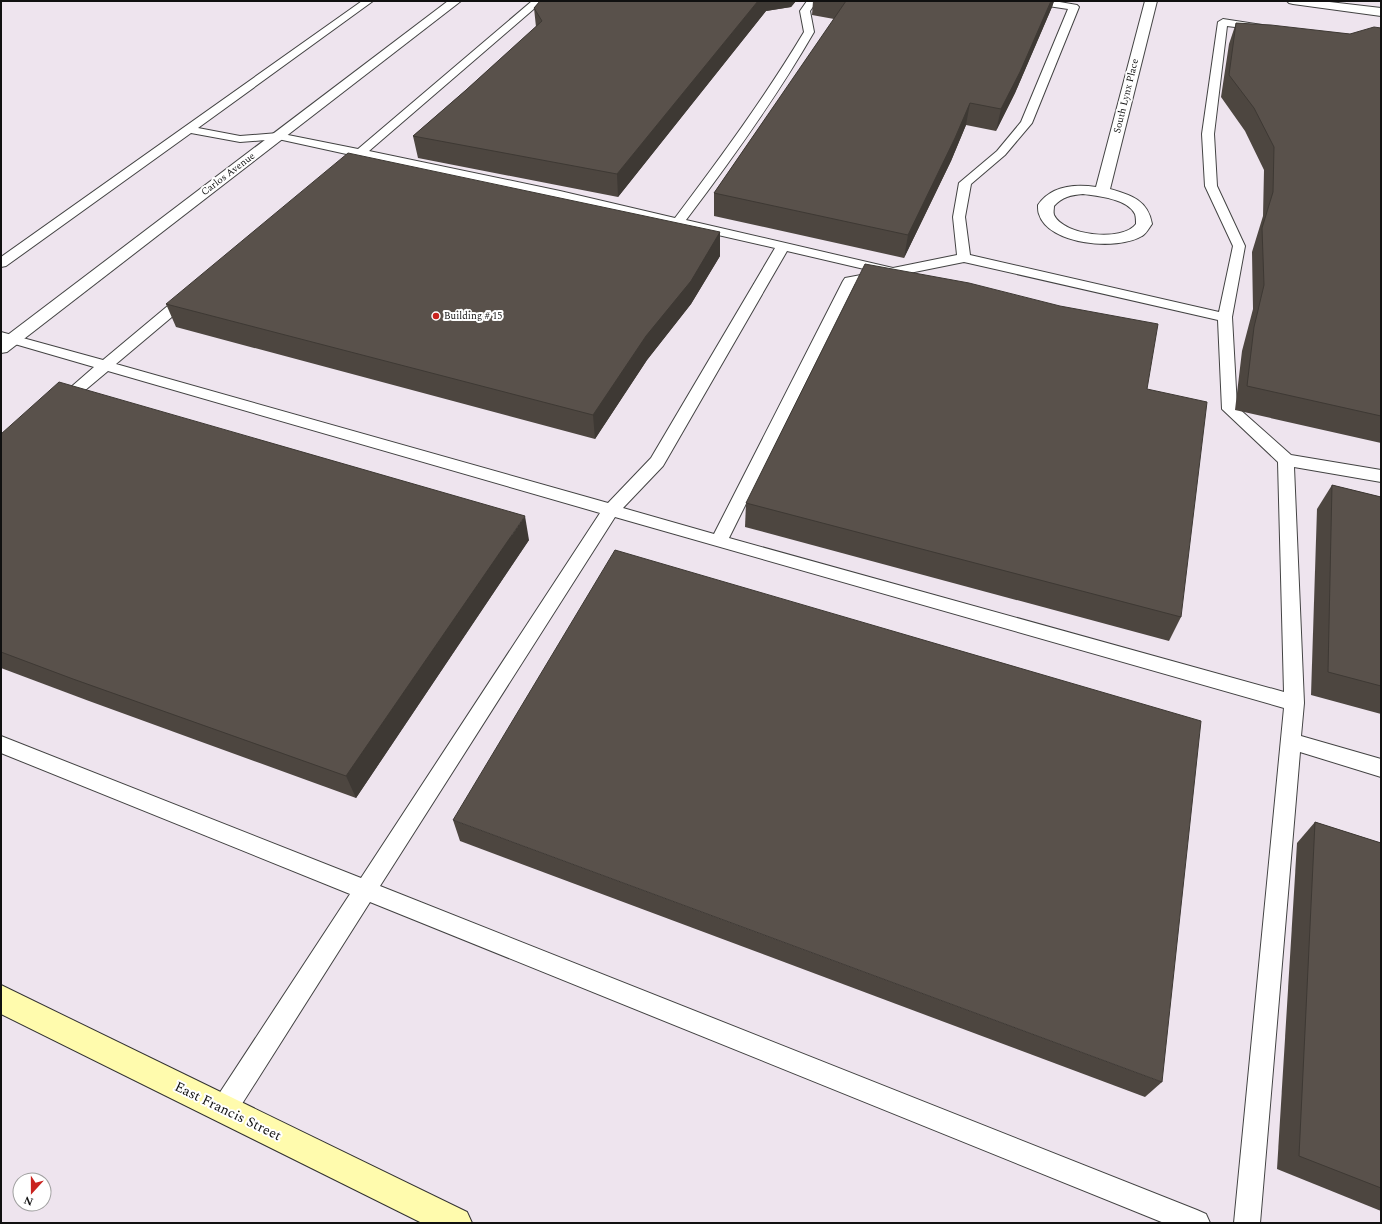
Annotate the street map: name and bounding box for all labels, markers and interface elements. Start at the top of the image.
street label: South Lynx Place [1109,57,1143,135]
street label: Carlos Avenue [198,148,259,200]
place label: Building # 15 [444,308,502,324]
marker: Building # 15 [431,311,441,321]
street label: East Francis Street [171,1076,285,1146]
north arrow [12,1172,52,1212]
text: N [21,1191,36,1210]

